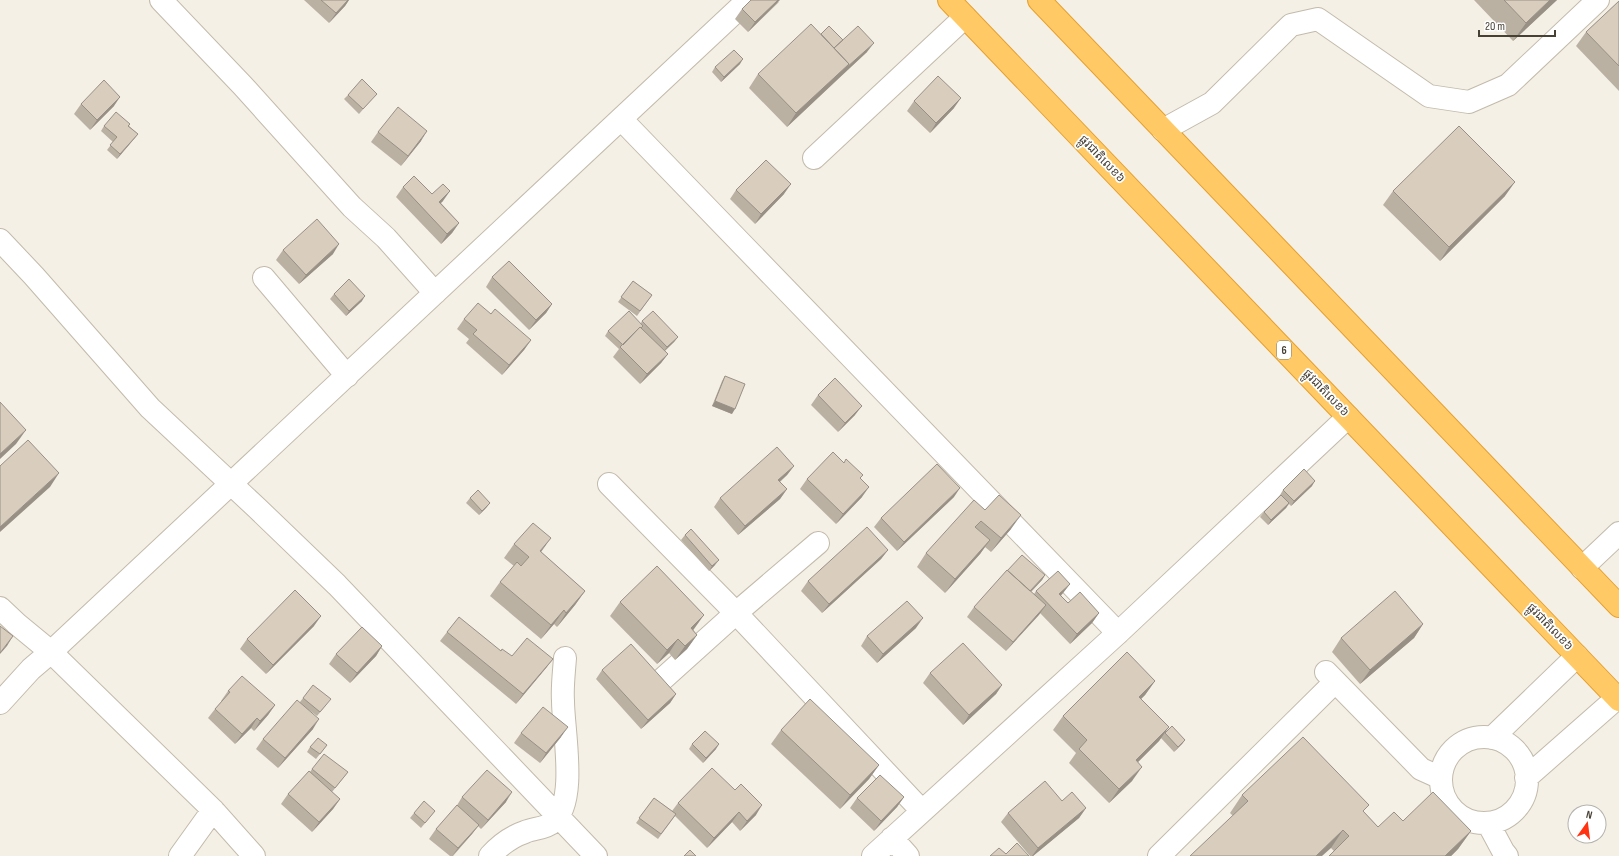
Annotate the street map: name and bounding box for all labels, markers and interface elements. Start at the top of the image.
scale bar [1479,12,1555,38]
text: 20 m [1485,19,1505,34]
street label: ផ្លូវជាតិលេខ៦ [1074,132,1128,188]
road number: 6 [1277,341,1291,359]
street label: ផ្លូវជាតិលេខ៦ [1298,366,1352,422]
street label: ផ្លូវជាតិលេខ៦ [1522,600,1576,656]
north arrow [1567,804,1607,844]
text: N [1585,808,1594,822]

